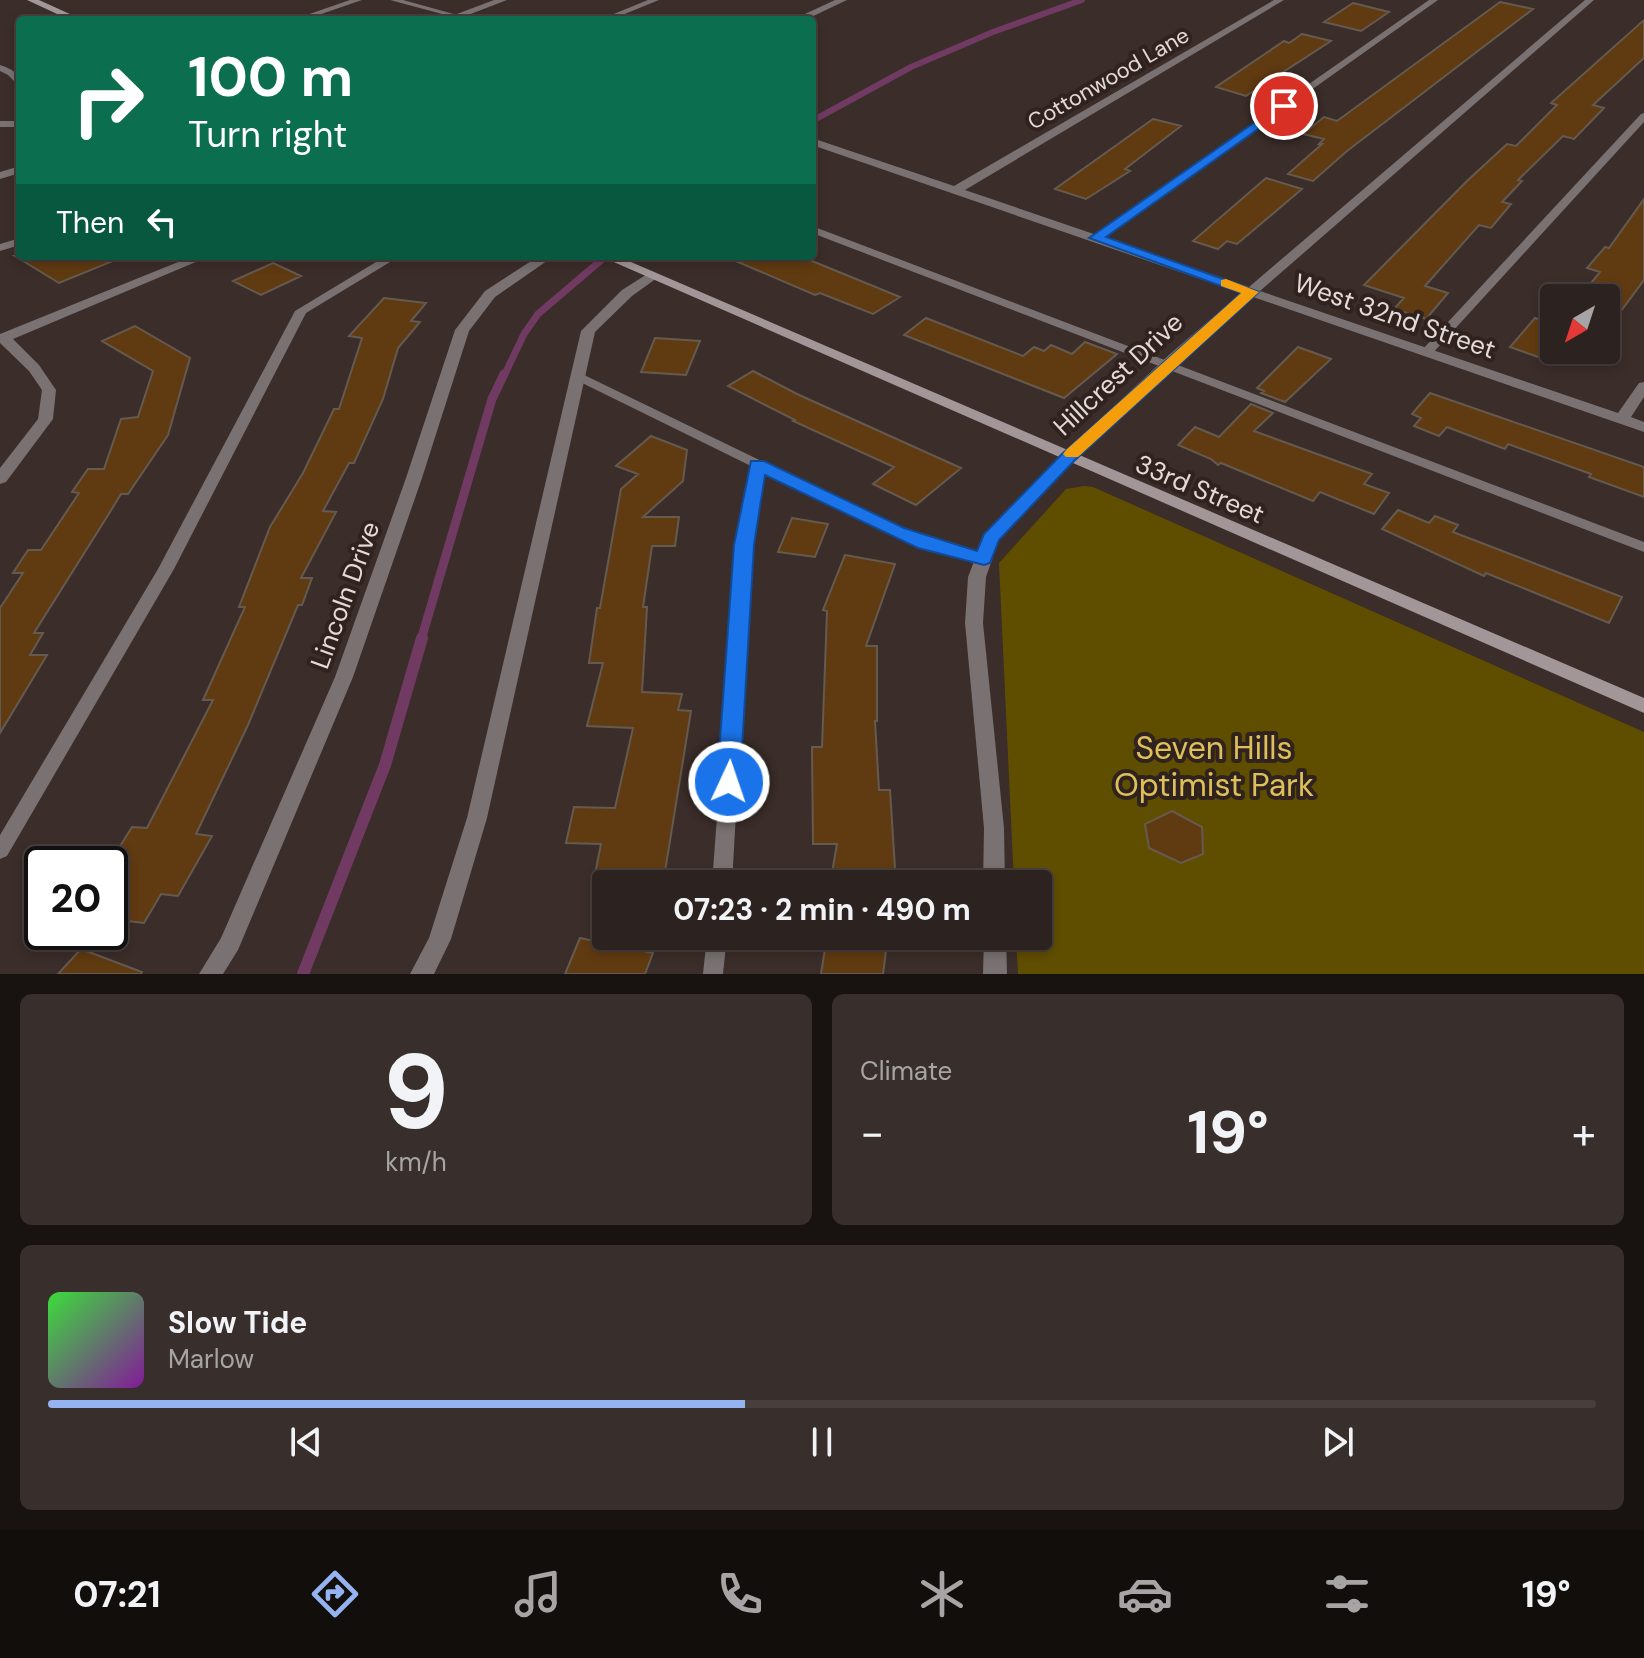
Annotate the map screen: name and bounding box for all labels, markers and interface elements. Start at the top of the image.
street label: Cottonwood Lane [1022,20,1194,136]
text: 100 m [188,40,353,113]
icon: right [56,48,160,152]
pin [1250,72,1318,140]
icon: arrive [1262,84,1306,128]
text: Turn right [188,111,347,158]
icon: left [140,200,184,244]
text: Then [56,203,124,242]
street label: West 32nd Street [1290,266,1500,366]
north arrow [1540,284,1620,364]
map controls [1540,284,1620,364]
street label: Hillcrest Drive [1046,305,1190,443]
street label: 33rd Street [1130,447,1270,531]
street label: Lincoln Drive [303,517,387,673]
park label: Seven Hills Optimist Park [1114,727,1314,806]
position arrow [687,740,771,824]
speed limit sign: 20 [24,846,128,950]
text: 07:23 · 2 min · 490 m [673,890,971,929]
text: 9 [383,1025,449,1160]
text: Climate [860,1054,952,1088]
text: 19° [1187,1093,1269,1172]
text: − [860,1104,884,1162]
text: + [1572,1104,1596,1162]
text: km/h [385,1145,447,1179]
text: Slow Tide [168,1303,307,1342]
text: Marlow [168,1342,254,1376]
icon: previous [284,1420,328,1464]
icon: pause [800,1420,844,1464]
icon: next [1316,1420,1360,1464]
icon: directions [307,1566,363,1622]
icon: music [510,1566,566,1622]
icon: phone [712,1566,768,1622]
icon: climate [914,1566,970,1622]
icon: car [1117,1566,1173,1622]
icon: filters [1319,1566,1375,1622]
text: 07:21 [73,1571,161,1618]
text: 19° [1522,1571,1571,1618]

